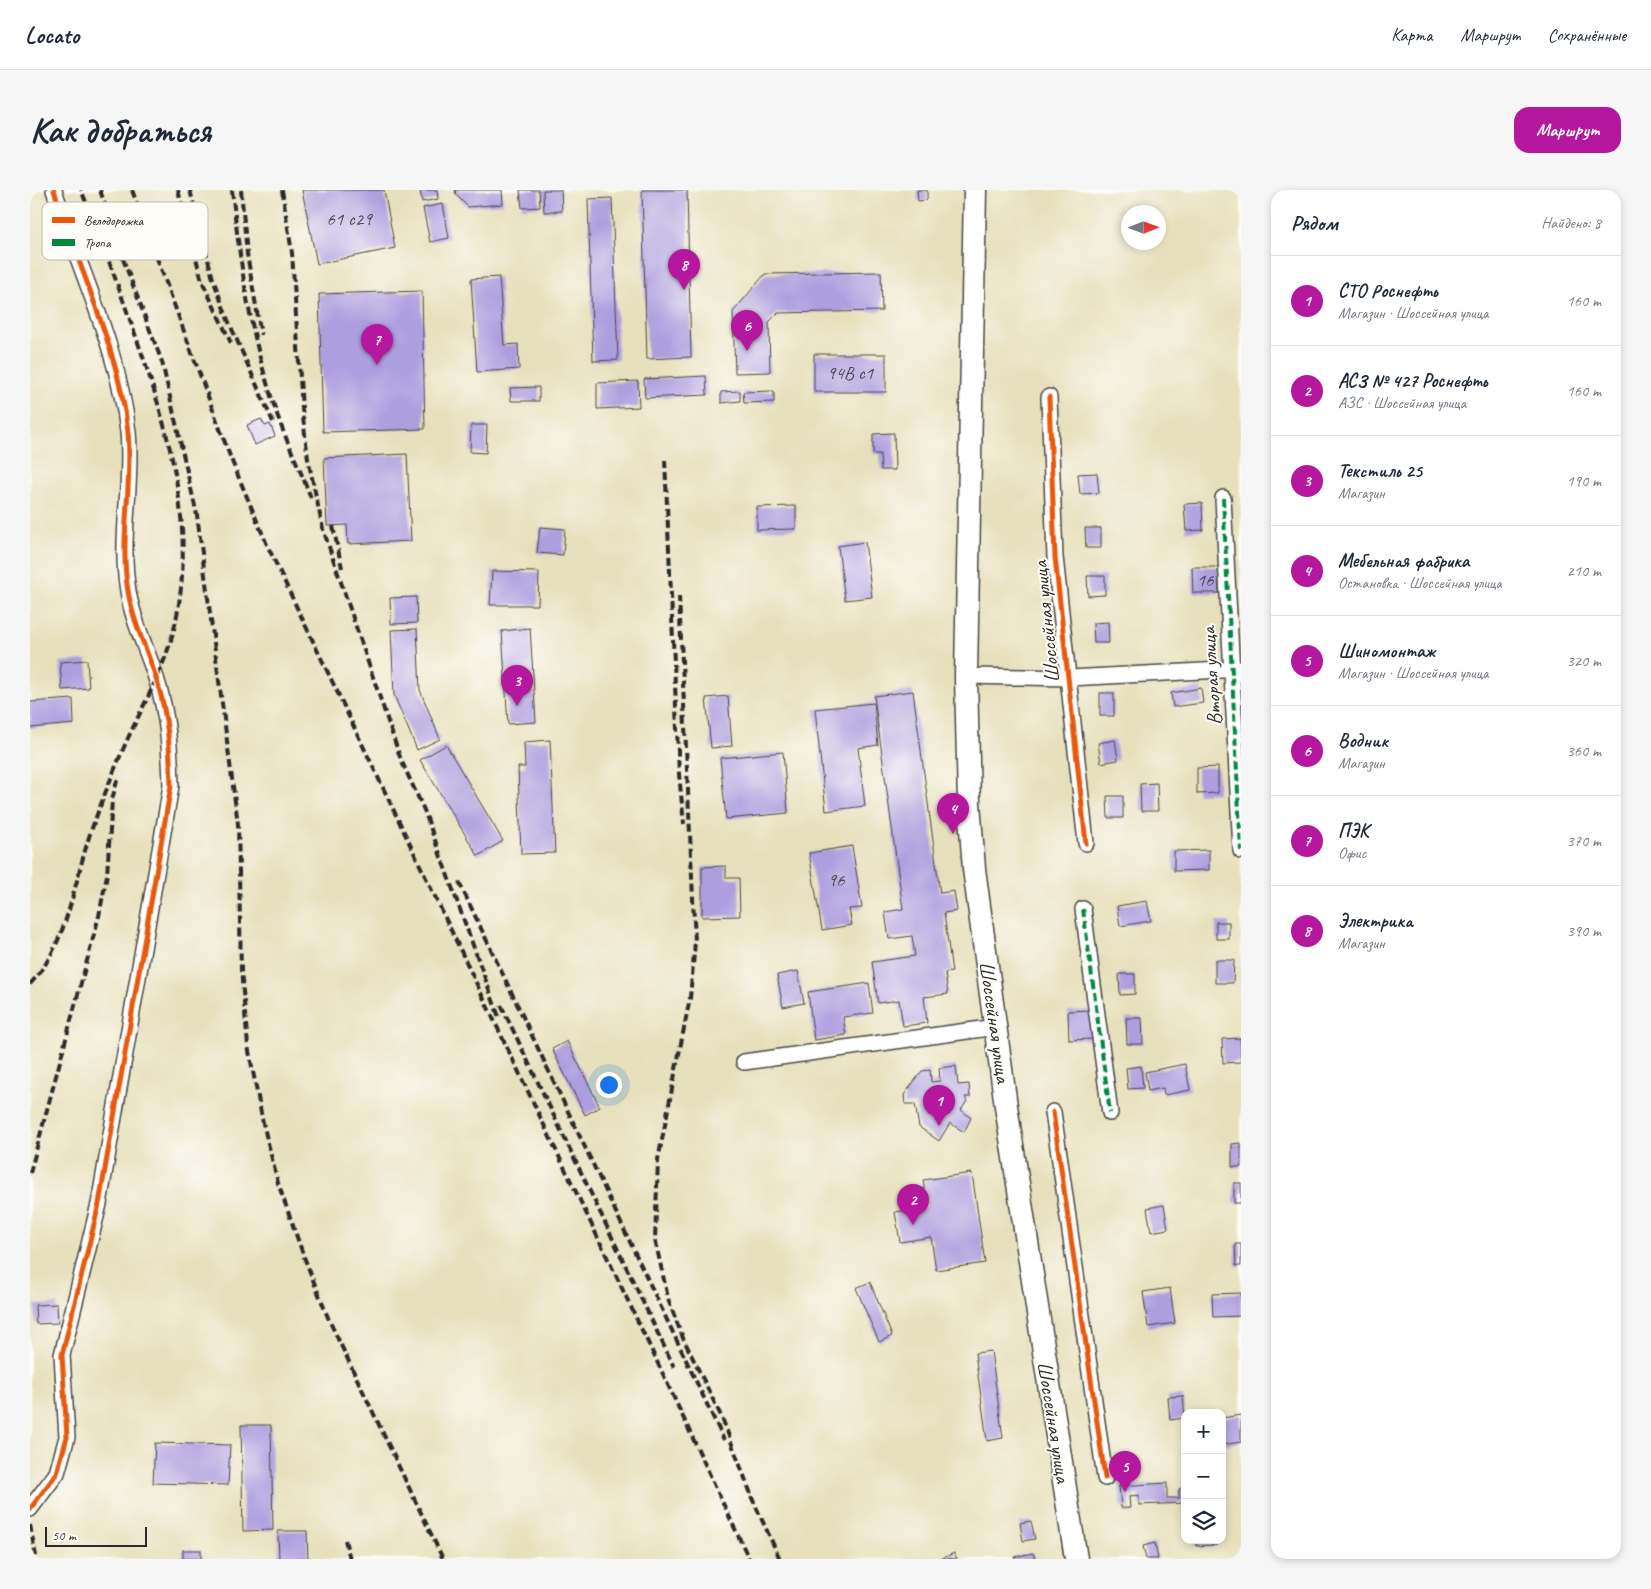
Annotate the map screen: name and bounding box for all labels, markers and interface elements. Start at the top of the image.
text: Locato [25,20,79,50]
text: Карта [1391,24,1432,46]
text: Маршрут [1460,24,1520,46]
text: Сохранённые [1548,24,1626,46]
button: Маршрут [1514,107,1621,153]
text: Как добраться [30,108,211,153]
legend [42,202,208,260]
north arrow [1121,205,1166,250]
house number: 61 с29 [326,207,373,231]
text: Рядом [1291,210,1338,236]
text: Велодорожка [84,212,145,229]
text: Найдено: 8 [1541,213,1601,233]
text: Тропа [84,234,112,251]
pin: 8 [668,249,700,290]
text: СТО Роснефть [1338,279,1438,303]
text: 1 [1303,291,1311,311]
text: 160 m [1567,291,1601,311]
text: Магазин · Шоссейная улица [1338,303,1489,323]
pin: 6 [731,310,763,351]
pin: 7 [361,324,393,365]
house number: 94В с1 [827,361,875,385]
text: АСЗ № 427 Роснефть [1338,369,1487,393]
text: 2 [1303,381,1311,401]
text: 160 m [1567,381,1601,401]
text: АЗС · Шоссейная улица [1338,393,1466,413]
text: Текстиль 25 [1338,459,1422,483]
text: 3 [1303,471,1311,491]
text: 190 m [1567,471,1601,491]
text: Магазин [1338,483,1385,503]
text: Мебельная фабрика [1338,549,1469,573]
street label: Шоссейная улица [1027,558,1065,684]
text: 4 [1303,561,1311,581]
text: 210 m [1567,561,1601,581]
house number: 16 [1196,568,1215,592]
text: Остановка · Шоссейная улица [1338,573,1502,593]
street label: Вторая улица [1194,624,1227,726]
text: Шиномонтаж [1338,639,1435,663]
text: 5 [1304,651,1310,671]
text: 320 m [1567,651,1601,671]
text: Магазин · Шоссейная улица [1338,663,1489,683]
pin: 3 [501,665,533,706]
text: Водник [1338,729,1388,753]
text: 6 [1303,741,1311,761]
text: 360 m [1567,741,1601,761]
text: Магазин [1338,753,1385,773]
pin: 4 [937,793,969,834]
text: ПЭК [1338,819,1369,843]
text: 7 [1303,831,1311,851]
text: 370 m [1567,831,1601,851]
text: Офис [1338,843,1366,863]
house number: 96 [827,868,846,892]
text: Электрика [1338,909,1413,933]
text: 8 [1303,921,1311,941]
text: 390 m [1567,921,1601,941]
text: Магазин [1338,933,1385,953]
street label: Шоссейная улица [974,960,1017,1086]
your location [596,1072,622,1098]
pin: 1 [923,1085,955,1126]
pin: 2 [897,1184,929,1225]
street label: Шоссейная улица [1032,1360,1077,1486]
map controls [1181,1409,1226,1544]
button: + [1181,1409,1226,1454]
pin: 5 [1109,1451,1141,1492]
button: − [1181,1454,1226,1499]
button: layers [1181,1499,1226,1544]
scale bar [45,1524,148,1547]
text: 50 m [52,1527,76,1544]

